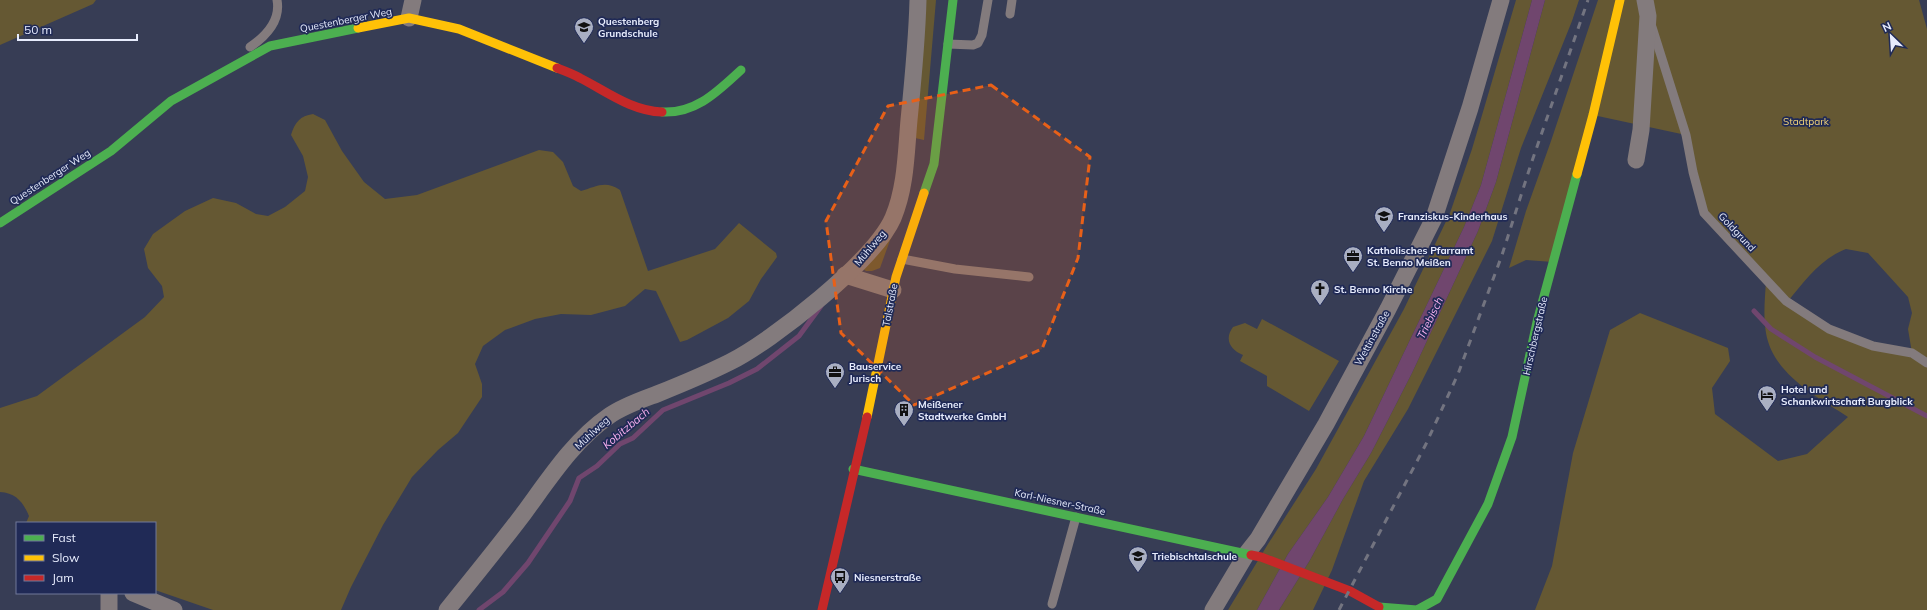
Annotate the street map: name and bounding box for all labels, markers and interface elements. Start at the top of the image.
street label: Questenberger Weg [299,5,393,35]
place label: Questenberg Grundschule [598,15,659,40]
scale bar [18,16,137,42]
school or university icon: Questenberg Grundschule [573,16,595,44]
north arrow [1871,16,1911,56]
text: N [1880,19,1893,35]
text: 50 m [24,22,52,37]
park label: Stadtpark [1783,115,1830,128]
street label: Questenberger Weg [7,146,93,208]
school or university icon: Franziskus-Kinderhaus [1373,205,1395,233]
place label: Franziskus-Kinderhaus [1398,210,1508,223]
street label: Goldgrund [1716,210,1758,254]
street label: Mühlweg [851,227,889,269]
place label: Katholisches Pfarramt St. Benno Meißen [1367,244,1474,269]
office icon: Katholisches Pfarramt St. Benno Meißen [1342,245,1364,273]
church icon: St. Benno Kirche [1309,278,1331,306]
street label: Talstraße [879,282,901,328]
place label: St. Benno Kirche [1334,283,1413,296]
water label: Triebisch [1414,295,1446,341]
street label: Hirschbergstraße [1520,295,1550,377]
street label: Wettinstraße [1352,308,1392,368]
place label: Bauservice Jurisch [849,360,902,385]
office icon: Bauservice Jurisch [824,361,846,389]
place label: Hotel und Schankwirtschaft Burgblick [1781,383,1913,408]
hotel icon: Hotel und Schankwirtschaft Burgblick [1756,384,1778,412]
place label: Meißener Stadtwerke GmbH [918,398,1007,423]
building icon: Meißener Stadtwerke GmbH [893,399,915,427]
water label: Kobitzbach [600,404,652,452]
street label: Mühlweg [572,414,612,452]
street label: Karl-Niesner-Straße [1013,486,1107,518]
legend [16,522,156,594]
text: Fast [52,530,76,545]
school or university icon: Triebischtalschule [1127,545,1149,573]
text: Slow [52,550,80,565]
place label: Triebischtalschule [1152,550,1238,563]
bus stop icon: Niesnerstraße [829,566,851,594]
text: Jam [52,570,74,585]
place label: Niesnerstraße [854,571,922,584]

